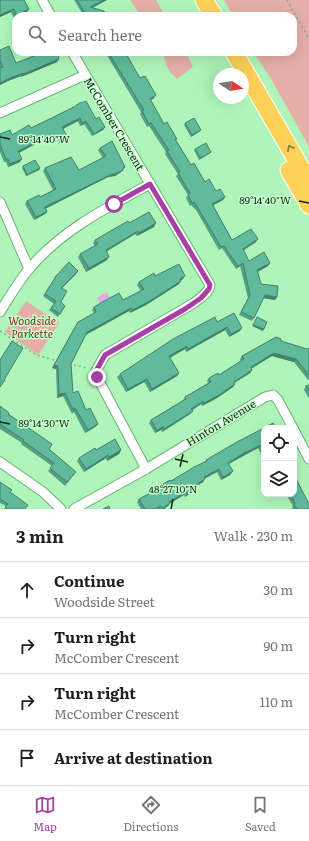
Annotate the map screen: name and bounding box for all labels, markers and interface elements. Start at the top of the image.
search box [12,12,297,56]
icon: search [26,23,48,45]
text: Search here [58,23,142,46]
north arrow [213,68,249,104]
street label: McComber Crescent [81,74,149,174]
text: 89°14'40"W [18,131,70,146]
one-way arrow [287,145,294,152]
text: 89°14'40"W [239,192,291,207]
route start [105,195,123,213]
park label: Woodside Parkette [8,312,56,341]
route end [88,368,106,386]
street label: Hinton Avenue [183,395,259,449]
text: 89°14'30"W [18,415,70,430]
map controls [261,425,297,497]
button: locate [261,425,297,461]
button: layers [261,461,297,497]
text: 48°27'10"N [149,481,197,496]
text: 3 min [16,523,64,548]
text: Walk · 230 m [214,526,293,545]
text: Continue [54,569,124,592]
icon: ahead [16,579,38,601]
text: 30 m [263,580,293,599]
text: Woodside Street [54,592,155,611]
text: Turn right [54,625,136,648]
icon: right [16,635,38,657]
text: 90 m [263,636,293,655]
text: McComber Crescent [54,648,179,667]
text: Turn right [54,681,136,704]
icon: right [16,691,38,713]
text: 110 m [260,692,293,711]
text: McComber Crescent [54,704,179,723]
text: Arrive at destination [54,746,213,769]
icon: arrive [16,747,38,769]
tab: Map [33,794,57,834]
tab: Directions [123,794,178,834]
tab: Saved [245,794,276,834]

